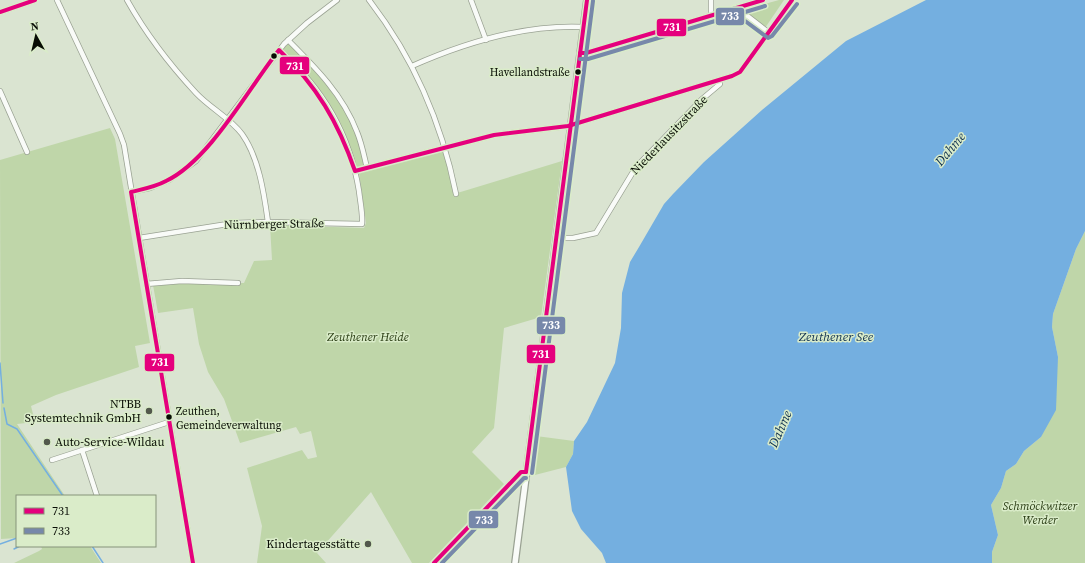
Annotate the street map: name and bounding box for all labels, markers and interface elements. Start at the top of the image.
line badge: 733 [715,7,745,26]
text: 733 [721,9,739,24]
north arrow [16,16,56,56]
line badge: 731 [656,18,687,37]
text: N [30,19,40,35]
text: 731 [663,20,681,35]
unlabelled marker [269,51,279,61]
line badge: 731 [279,56,310,75]
text: 731 [286,59,304,74]
place label: Havellandstraße [490,65,570,80]
marker: Havellandstraße [573,67,583,77]
street label: Niederlausitzstraße [627,92,711,178]
water label: Dahme [930,128,969,170]
street label: Nürnberger Straße [224,215,324,233]
line badge: 733 [536,316,566,335]
text: 733 [542,318,560,333]
water label: Zeuthener See [798,328,874,345]
park label: Zeuthener Heide [326,329,409,345]
line badge: 731 [526,344,556,364]
text: 731 [532,347,550,362]
line badge: 731 [144,353,175,372]
text: 731 [151,355,169,370]
place label: NTBB Systemtechnik GmbH [25,396,141,426]
place label: Zeuthen, Gemeindeverwaltung [176,404,282,433]
marker: NTBB Systemtechnik GmbH [144,406,154,416]
water label: Dahme [764,407,796,451]
marker: Zeuthen, Gemeindeverwaltung [164,412,174,422]
place label: Auto-Service-Wildau [55,434,164,450]
marker: Auto-Service-Wildau [42,437,52,447]
legend [16,495,156,547]
park label: Schmöckwitzer Werder [1003,498,1078,528]
text: 731 [52,503,70,519]
line badge: 733 [468,510,499,529]
text: 733 [475,513,493,528]
text: 733 [52,523,70,539]
place label: Kindertagesstätte [266,536,360,552]
marker: Kindertagesstätte [363,539,373,549]

